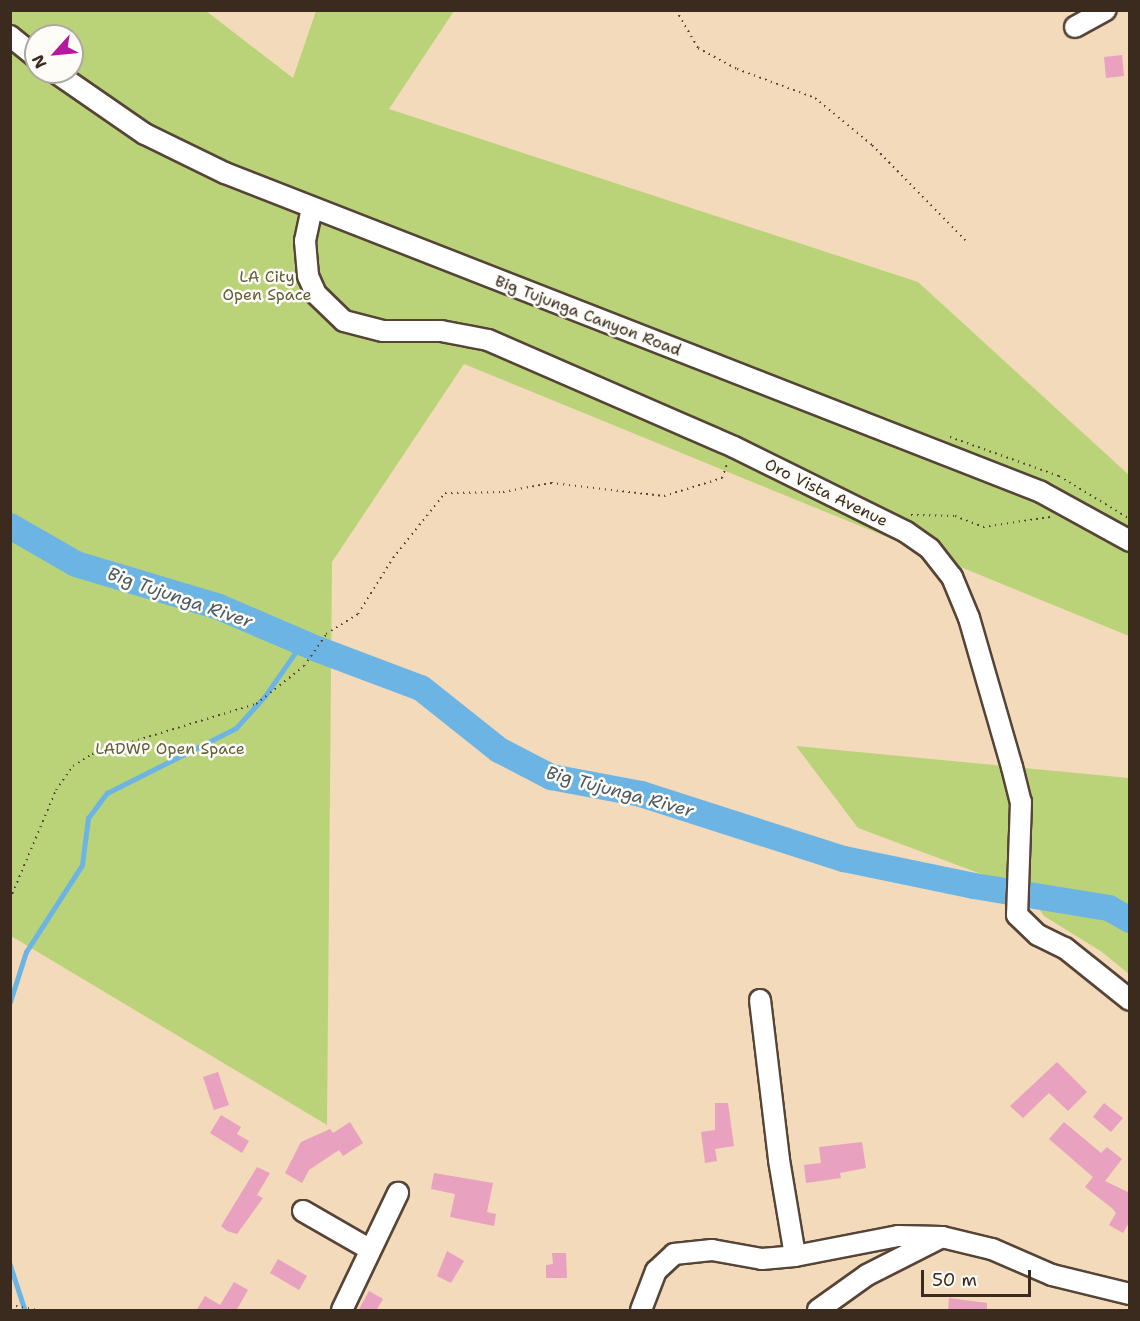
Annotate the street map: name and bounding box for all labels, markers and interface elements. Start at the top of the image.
north arrow [24,24,84,84]
text: N [27,51,52,72]
park label: LA City Open Space [222,267,312,305]
street label: Big Tujunga Canyon Road [492,272,684,360]
street label: Oro Vista Avenue [761,455,891,531]
water label: Big Tujunga River [105,563,255,633]
park label: LADWP Open Space [95,739,245,759]
water label: Big Tujunga River [544,762,696,822]
scale bar [924,1258,1034,1296]
text: 50 m [932,1268,977,1292]

